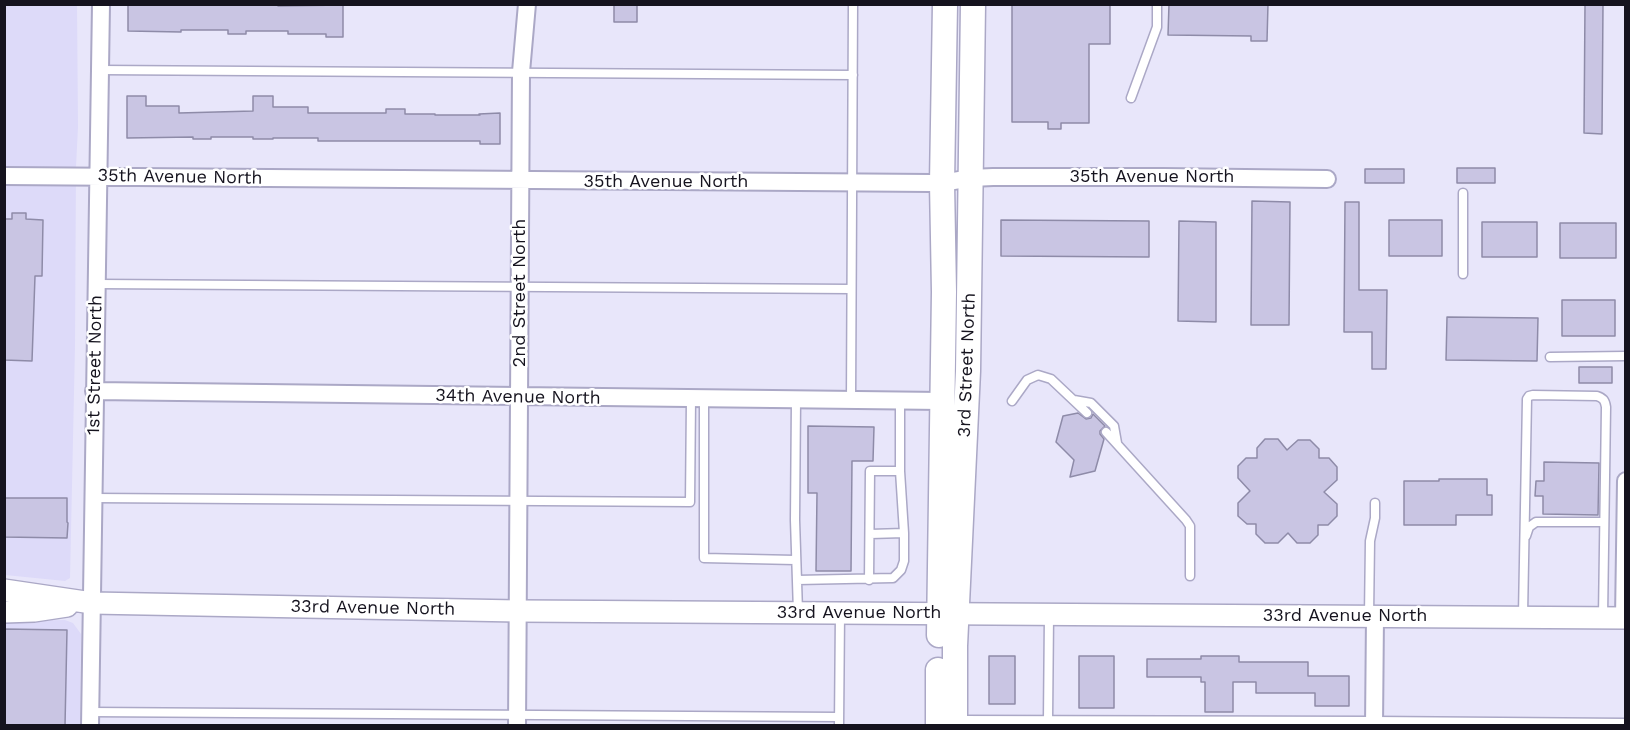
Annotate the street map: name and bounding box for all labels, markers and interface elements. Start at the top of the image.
street label: 35th Avenue North [97,165,263,189]
street label: 35th Avenue North [1070,166,1234,188]
street label: 35th Avenue North [584,171,748,193]
street label: 2nd Street North [509,219,531,367]
street label: 3rd Street North [954,292,980,438]
street label: 1st Street North [83,295,107,435]
street label: 34th Avenue North [435,385,601,409]
street label: 33rd Avenue North [291,596,455,620]
street label: 33rd Avenue North [777,602,941,624]
street label: 33rd Avenue North [1263,605,1427,627]

